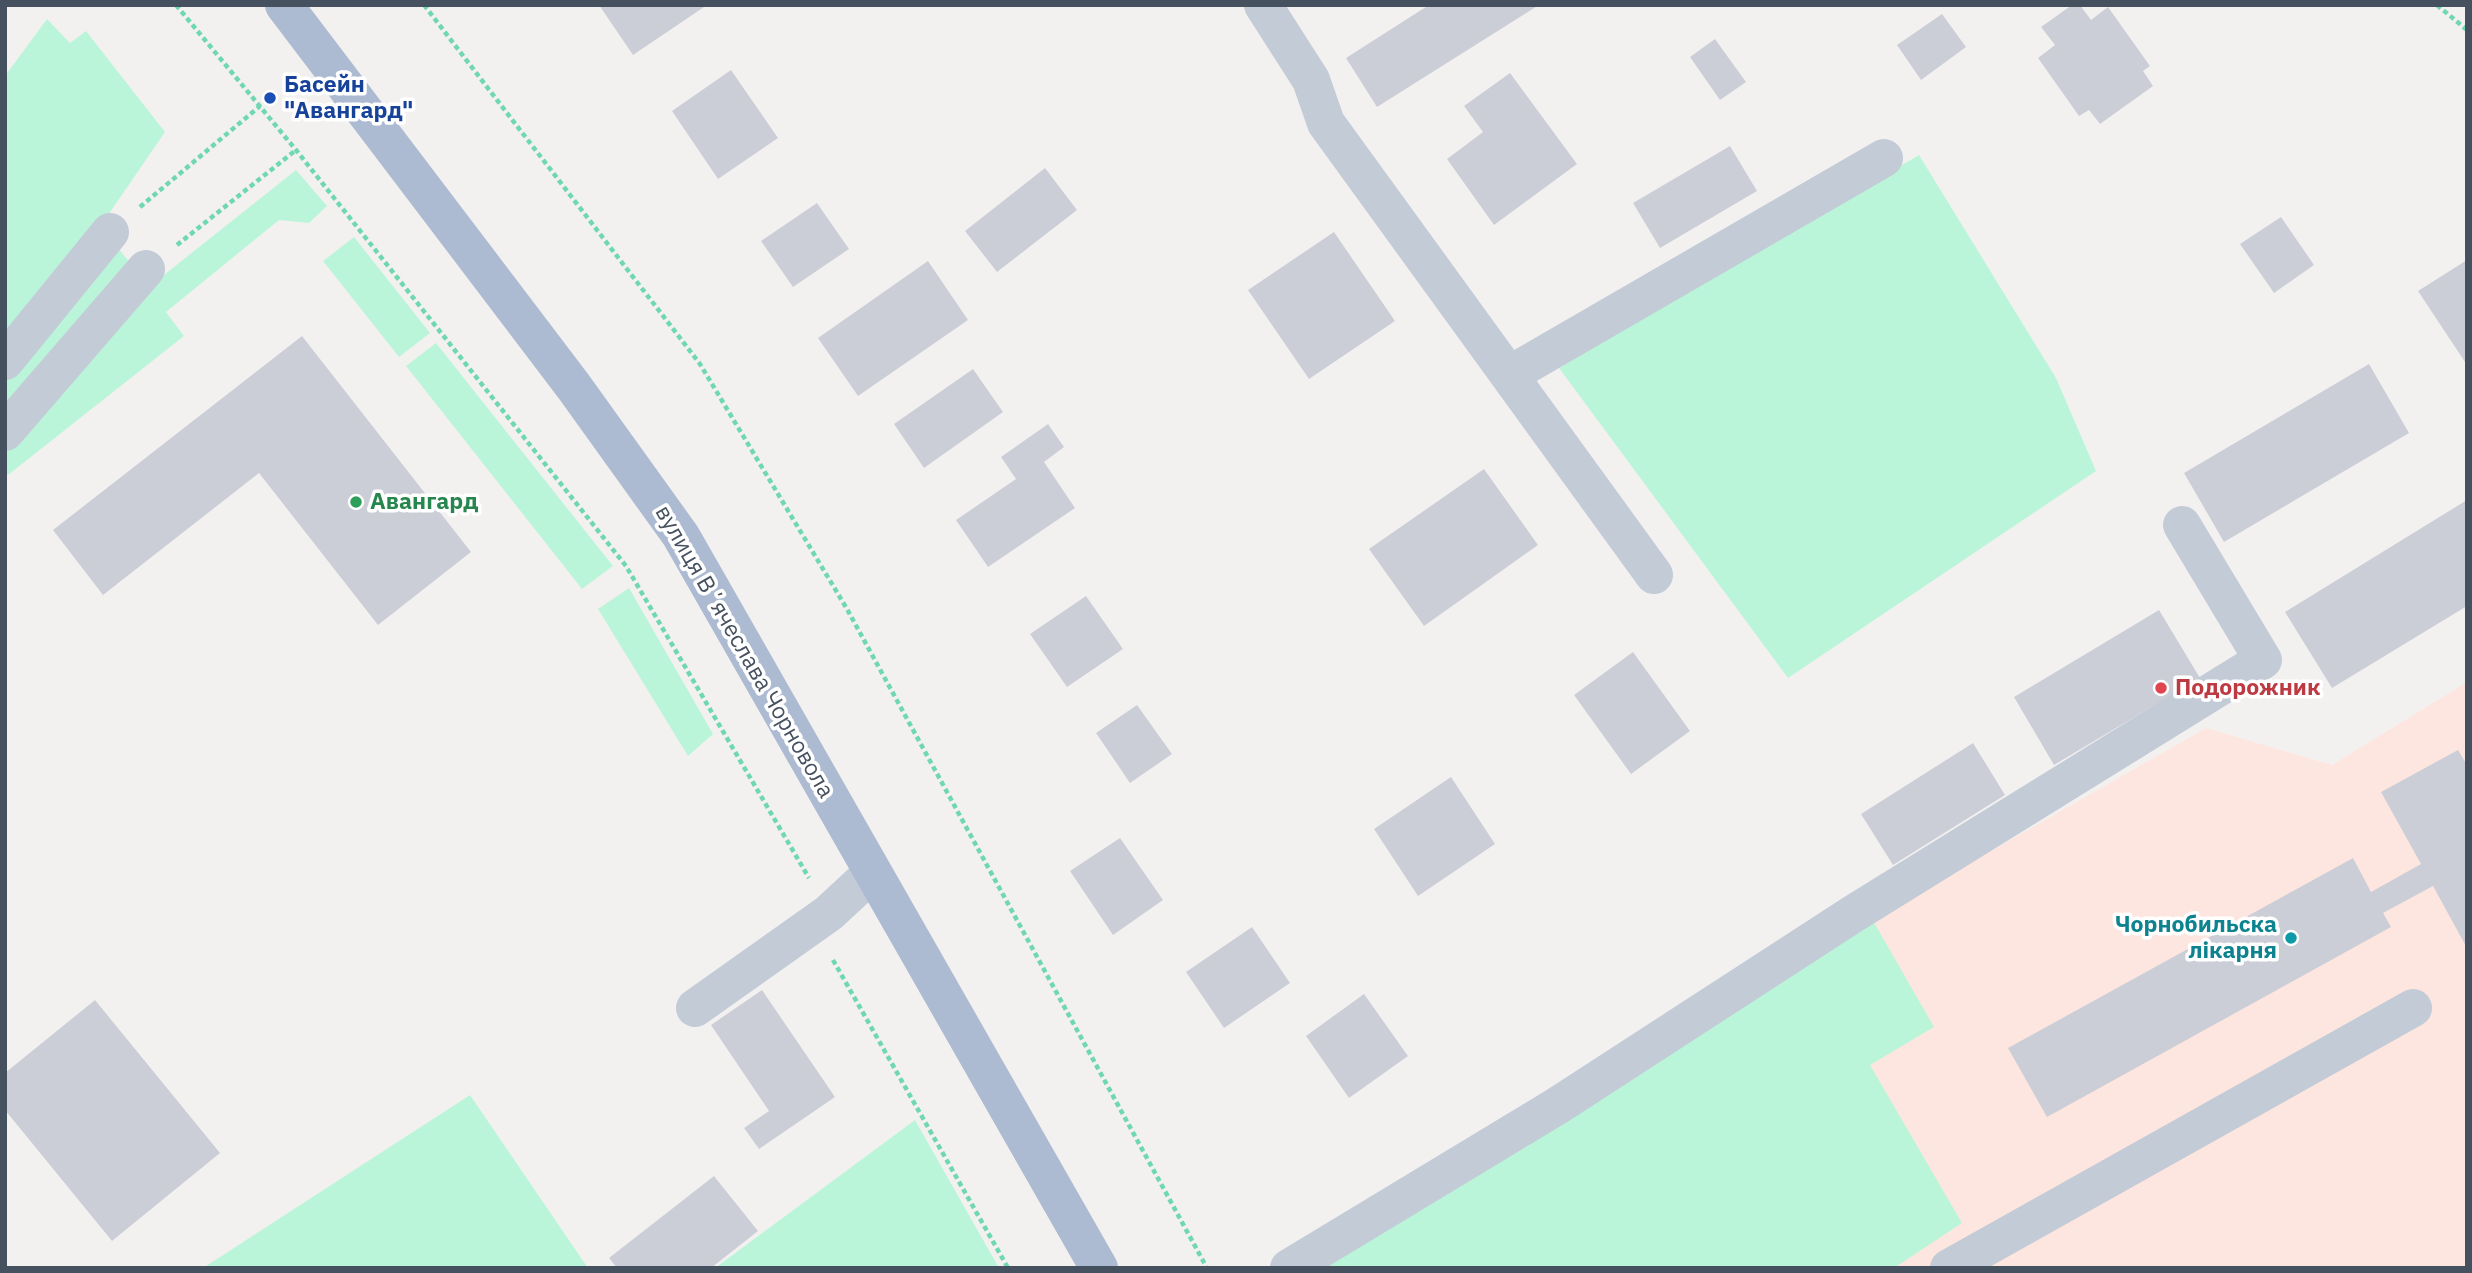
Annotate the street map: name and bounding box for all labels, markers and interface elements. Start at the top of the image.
place label: Басейн "Авангард" [284,71,413,125]
marker: Басейн "Авангард" [262,90,278,106]
place label: Авангард [370,488,478,516]
marker: Авангард [348,494,364,510]
street label: вулиця Вʼячеслава Чорновола [649,501,839,803]
place label: Подорожник [2175,674,2320,702]
marker: Подорожник [2153,680,2169,696]
place label: Чорнобильска лікарня [2115,911,2277,965]
marker: Чорнобильска лікарня [2283,930,2299,946]

